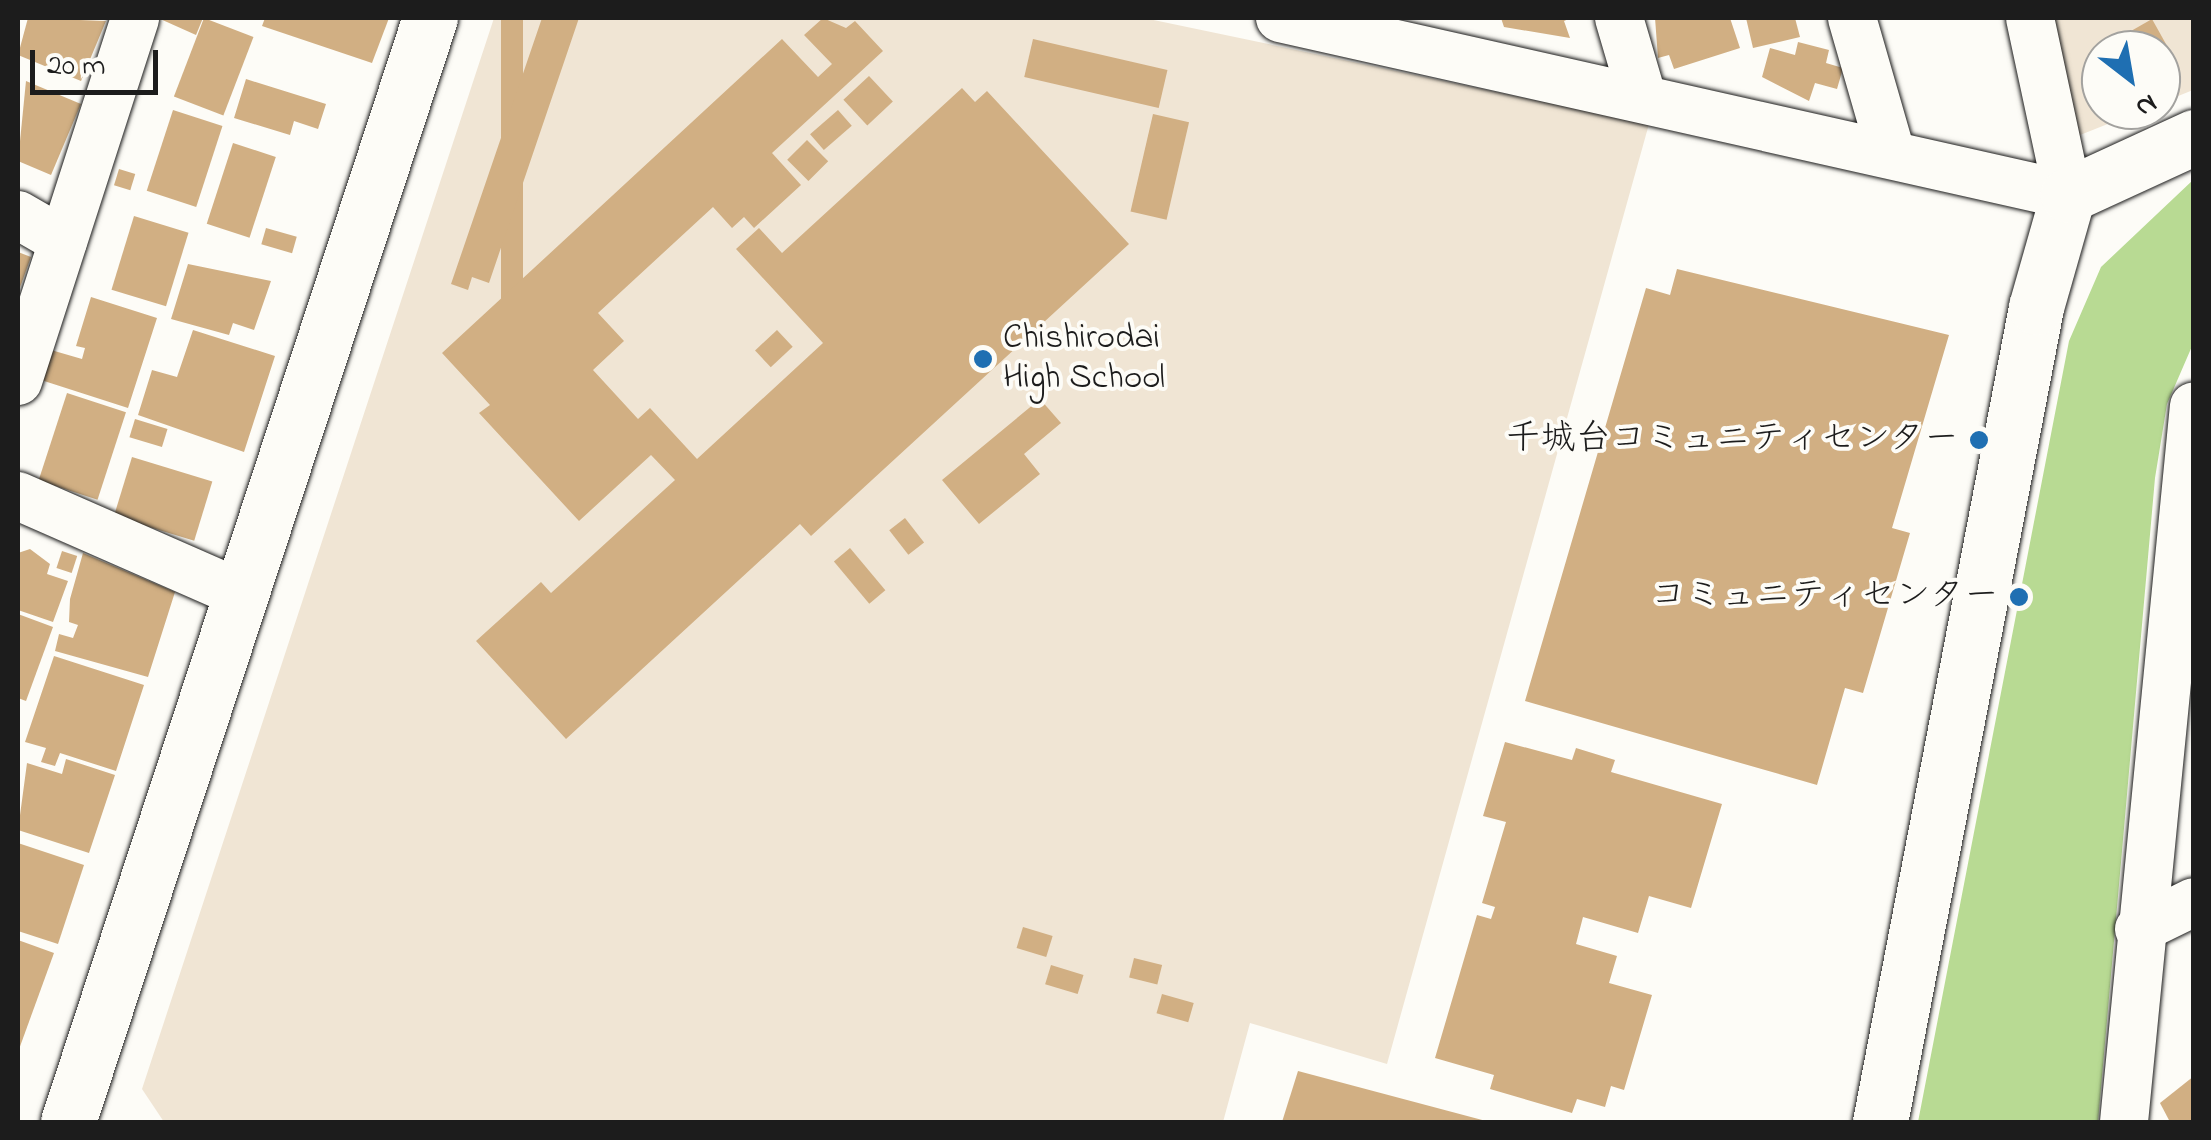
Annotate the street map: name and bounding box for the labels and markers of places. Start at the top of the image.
place label: Chishirodai High School [1003,318,1165,400]
marker: Chishirodai High School [972,348,994,370]
place label: 千城台コミュニティセンター [1504,419,1959,461]
marker: 千城台コミュニティセンター [1968,429,1990,451]
place label: コミュニティセンター [1649,576,1999,618]
marker: コミュニティセンター [2008,586,2030,608]

